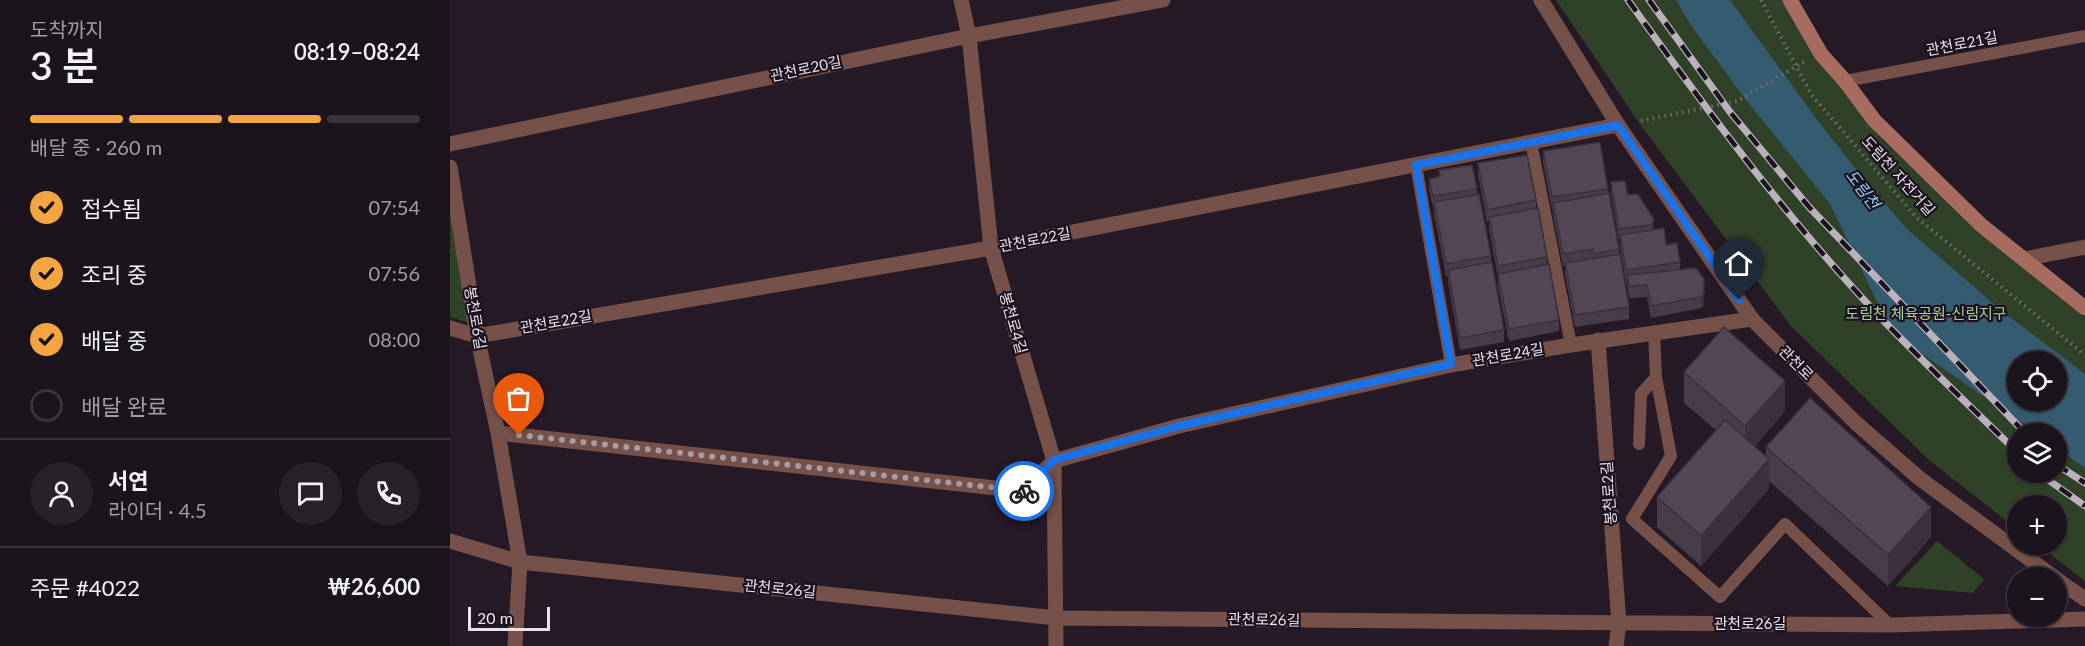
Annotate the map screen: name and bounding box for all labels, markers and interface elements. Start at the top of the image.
text: 도착까지 [30,17,104,41]
street label: 관천로21길 [1924,27,1999,59]
text: 08:19–08:24 [294,38,420,65]
text: 3 분 [30,42,98,88]
street label: 관천로20길 [768,52,843,84]
street label: 도림천 자전거길 [1858,133,1938,219]
text: 배달 중 · 260 m [30,135,162,159]
water label: 도림천 [1842,166,1884,212]
icon: check [30,191,63,224]
text: 접수됨 [81,195,142,222]
text: 07:54 [369,195,420,219]
street label: 관천로22길 [997,223,1072,255]
pin [1713,238,1764,300]
icon: home [1722,247,1755,280]
icon: check [30,257,63,290]
text: 조리 중 [81,261,147,288]
text: 07:56 [369,261,420,285]
street label: 봉천로6길 [462,285,490,351]
street label: 봉천로4길 [997,290,1031,356]
park label: 도림천 체육공원-신림지구 [1845,304,2007,322]
street label: 관천로22길 [519,306,593,336]
icon: check [30,323,63,356]
text: 배달 중 [81,327,147,354]
text: 08:00 [369,327,420,351]
street label: 관천로24길 [1471,339,1545,369]
street label: 관천로 [1776,341,1818,383]
map controls [2007,351,2067,627]
button: locate [2007,351,2067,411]
pin [493,373,544,435]
icon: bag [502,382,535,415]
text: 배달 완료 [81,393,168,420]
button: layers [2007,423,2067,483]
courier [994,461,1054,521]
street label: 봉천로2길 [1597,461,1619,526]
button: person [30,462,93,525]
button: chat [279,462,342,525]
button: phone [357,462,420,525]
text: 서연 [108,467,148,494]
icon: bike [1008,475,1041,508]
button: + [2007,495,2067,555]
text: 라이더 · 4.5 [108,498,207,522]
button: − [2007,567,2067,627]
text: ₩26,600 [327,573,420,600]
text: 주문 #4022 [30,574,140,601]
street label: 관천로26길 [743,575,817,601]
scale bar [468,604,550,632]
text: 20 m [477,608,513,627]
street label: 관천로26길 [1228,609,1300,629]
street label: 관천로26길 [1714,614,1786,632]

